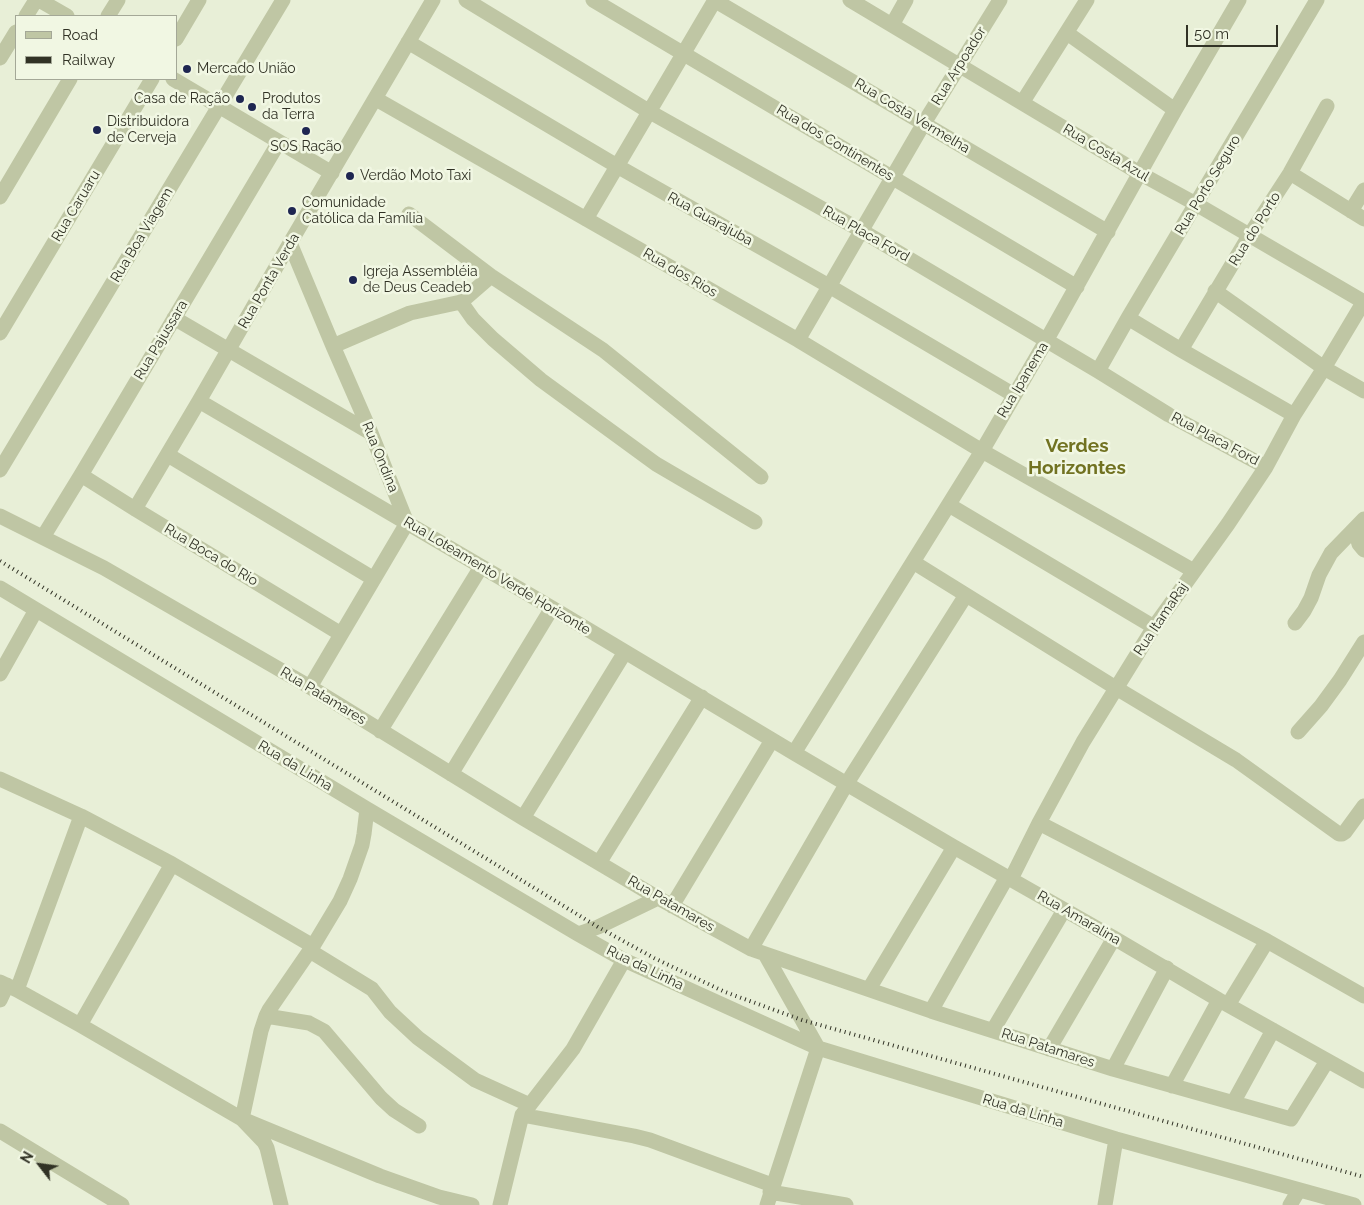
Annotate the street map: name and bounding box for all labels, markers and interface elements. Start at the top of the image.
legend [15,15,178,80]
scale bar [1189,15,1282,47]
street label: Rua Arpoador [928,24,990,108]
text: 50 m [1194,25,1229,43]
text: Road [62,26,98,44]
text: Railway [62,51,115,69]
place label: Mercado União [197,61,296,77]
marker: Mercado União [181,63,193,75]
street label: Rua Costa Vermelha [851,75,973,157]
place label: Casa de Ração [134,91,230,107]
place label: Produtos da Terra [262,91,320,124]
marker: Casa de Ração [234,93,246,105]
marker: Produtos da Terra [246,101,258,113]
street label: Rua dos Continentes [773,101,897,185]
place label: Distribuidora de Cerveja [107,114,189,146]
street label: Rua Costa Azul [1060,121,1152,185]
marker: Distribuidora de Cerveja [91,124,103,136]
marker: SOS Ração [300,125,312,137]
street label: Rua Porto Seguro [1172,132,1244,238]
place label: SOS Ração [270,139,342,155]
street label: Rua Caruaru [48,167,104,245]
place label: Verdão Moto Taxi [360,168,471,184]
marker: Verdão Moto Taxi [344,170,356,182]
street label: Rua Boa Viagem [107,185,177,285]
street label: Rua Guarajuba [664,189,756,249]
street label: Rua do Porto [1226,189,1284,269]
place label: Comunidade Católica da Família [302,195,423,228]
street label: Rua Placa Ford [820,202,912,266]
marker: Comunidade Católica da Família [286,205,298,217]
street label: Rua Ponta Verda [235,230,303,332]
street label: Rua dos Rios [640,245,720,301]
place label: Igreja Assembléia de Deus Ceadeb [363,264,478,296]
marker: Igreja Assembléia de Deus Ceadeb [347,274,359,286]
street label: Rua Pajussara [131,297,191,383]
street label: Rua Ipanema [994,339,1052,421]
street label: Rua Placa Ford [1168,409,1262,469]
street label: Rua Ondina [358,419,402,495]
district label: Verdes Horizontes [1028,435,1126,479]
street label: Rua Loteamento Verde Horizonte [400,513,594,639]
street label: Rua Boca do Rio [161,520,261,590]
street label: Rua ItamaRaj [1130,579,1192,659]
street label: Rua Patamares [277,664,369,728]
street label: Rua da Linha [255,737,335,795]
street label: Rua Patamares [625,872,717,936]
street label: Rua Amaralina [1034,887,1124,949]
street label: Rua da Linha [604,942,686,994]
street label: Rua Patamares [999,1025,1097,1071]
street label: Rua da Linha [981,1091,1065,1131]
north arrow [15,1140,65,1190]
text: N [17,1149,37,1166]

